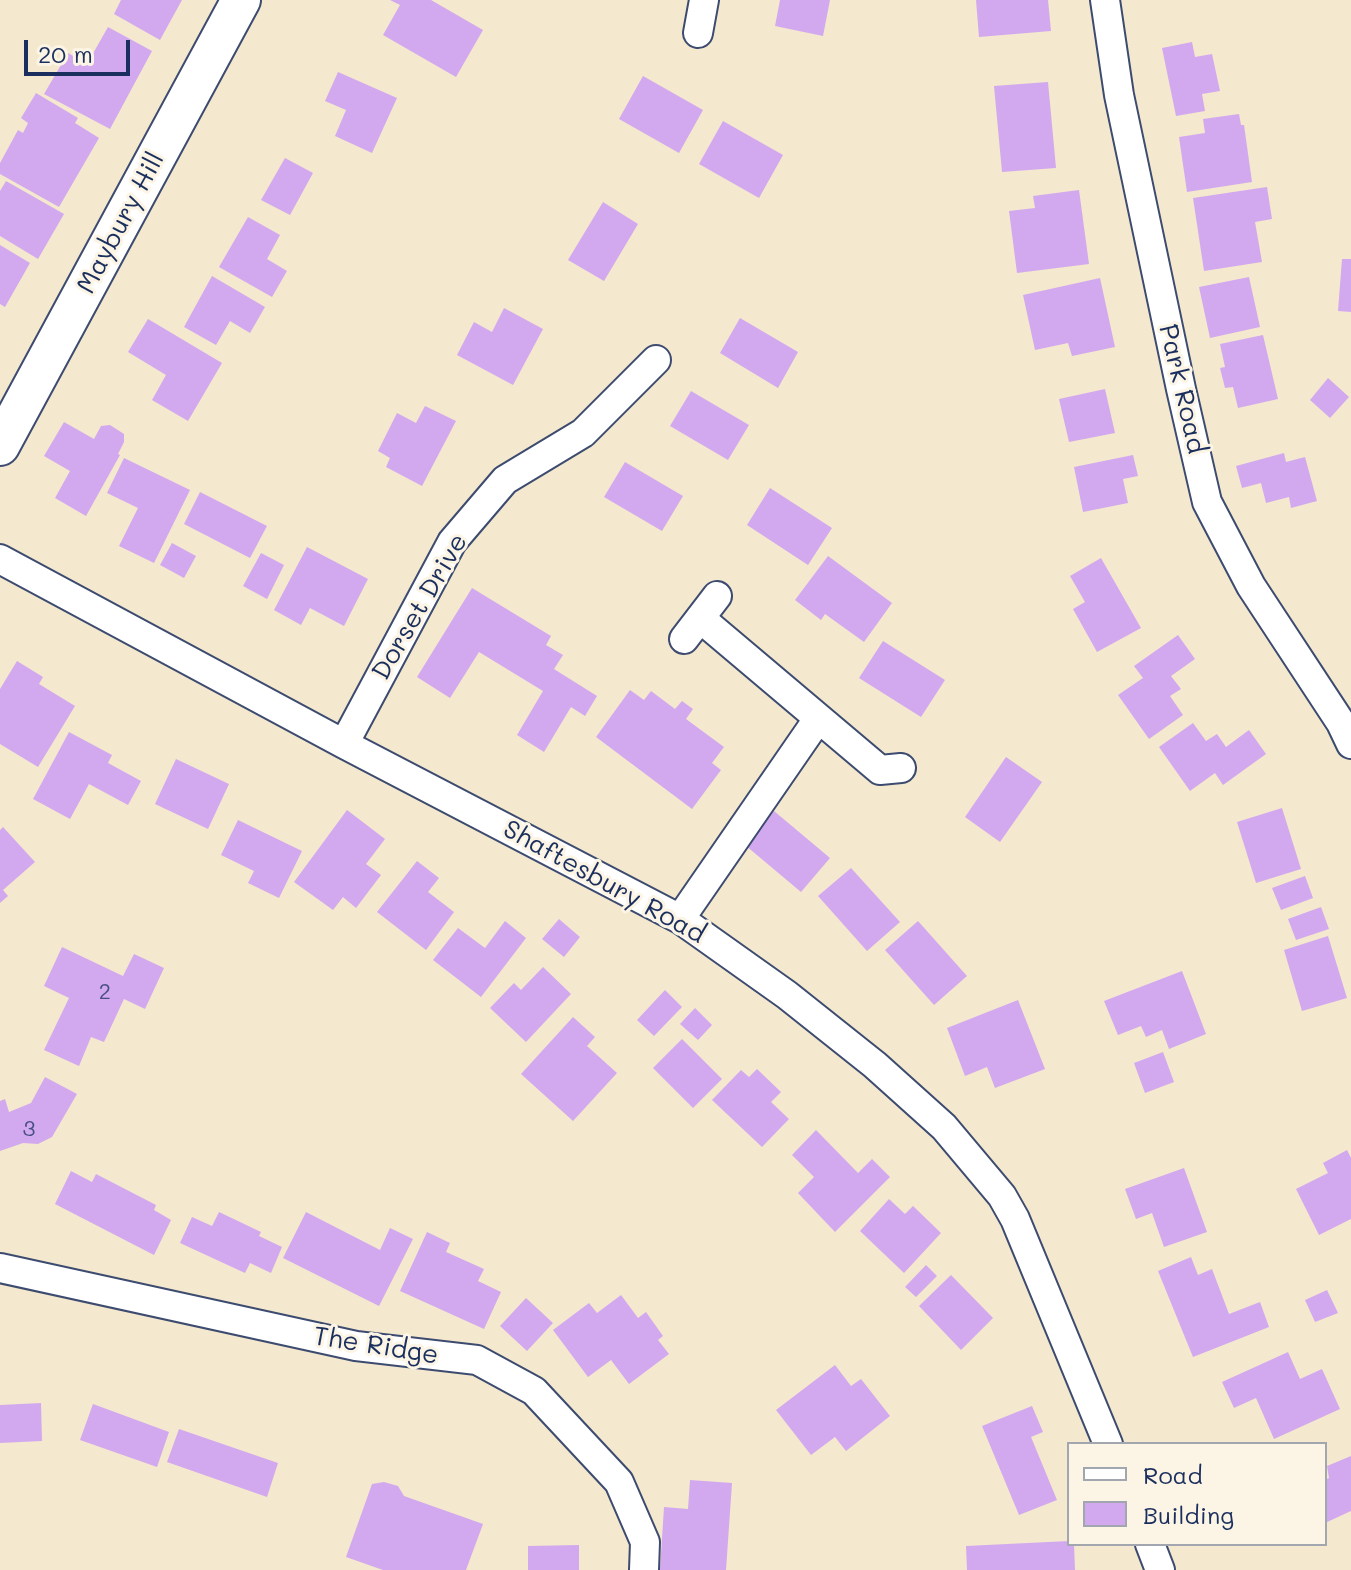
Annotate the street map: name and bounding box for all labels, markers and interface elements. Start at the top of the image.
scale bar [28,24,134,74]
text: 20 m [38,38,93,69]
street label: Maybury Hill [71,147,171,299]
street label: Park Road [1152,321,1212,457]
street label: Dorset Drive [366,528,474,686]
street label: Shaftesbury Road [497,814,711,950]
house number: 2 [99,979,111,1005]
house number: 3 [23,1116,35,1142]
street label: The Ridge [311,1321,441,1371]
legend [1067,1442,1327,1546]
text: Road [1143,1459,1203,1490]
text: Building [1143,1499,1234,1530]

